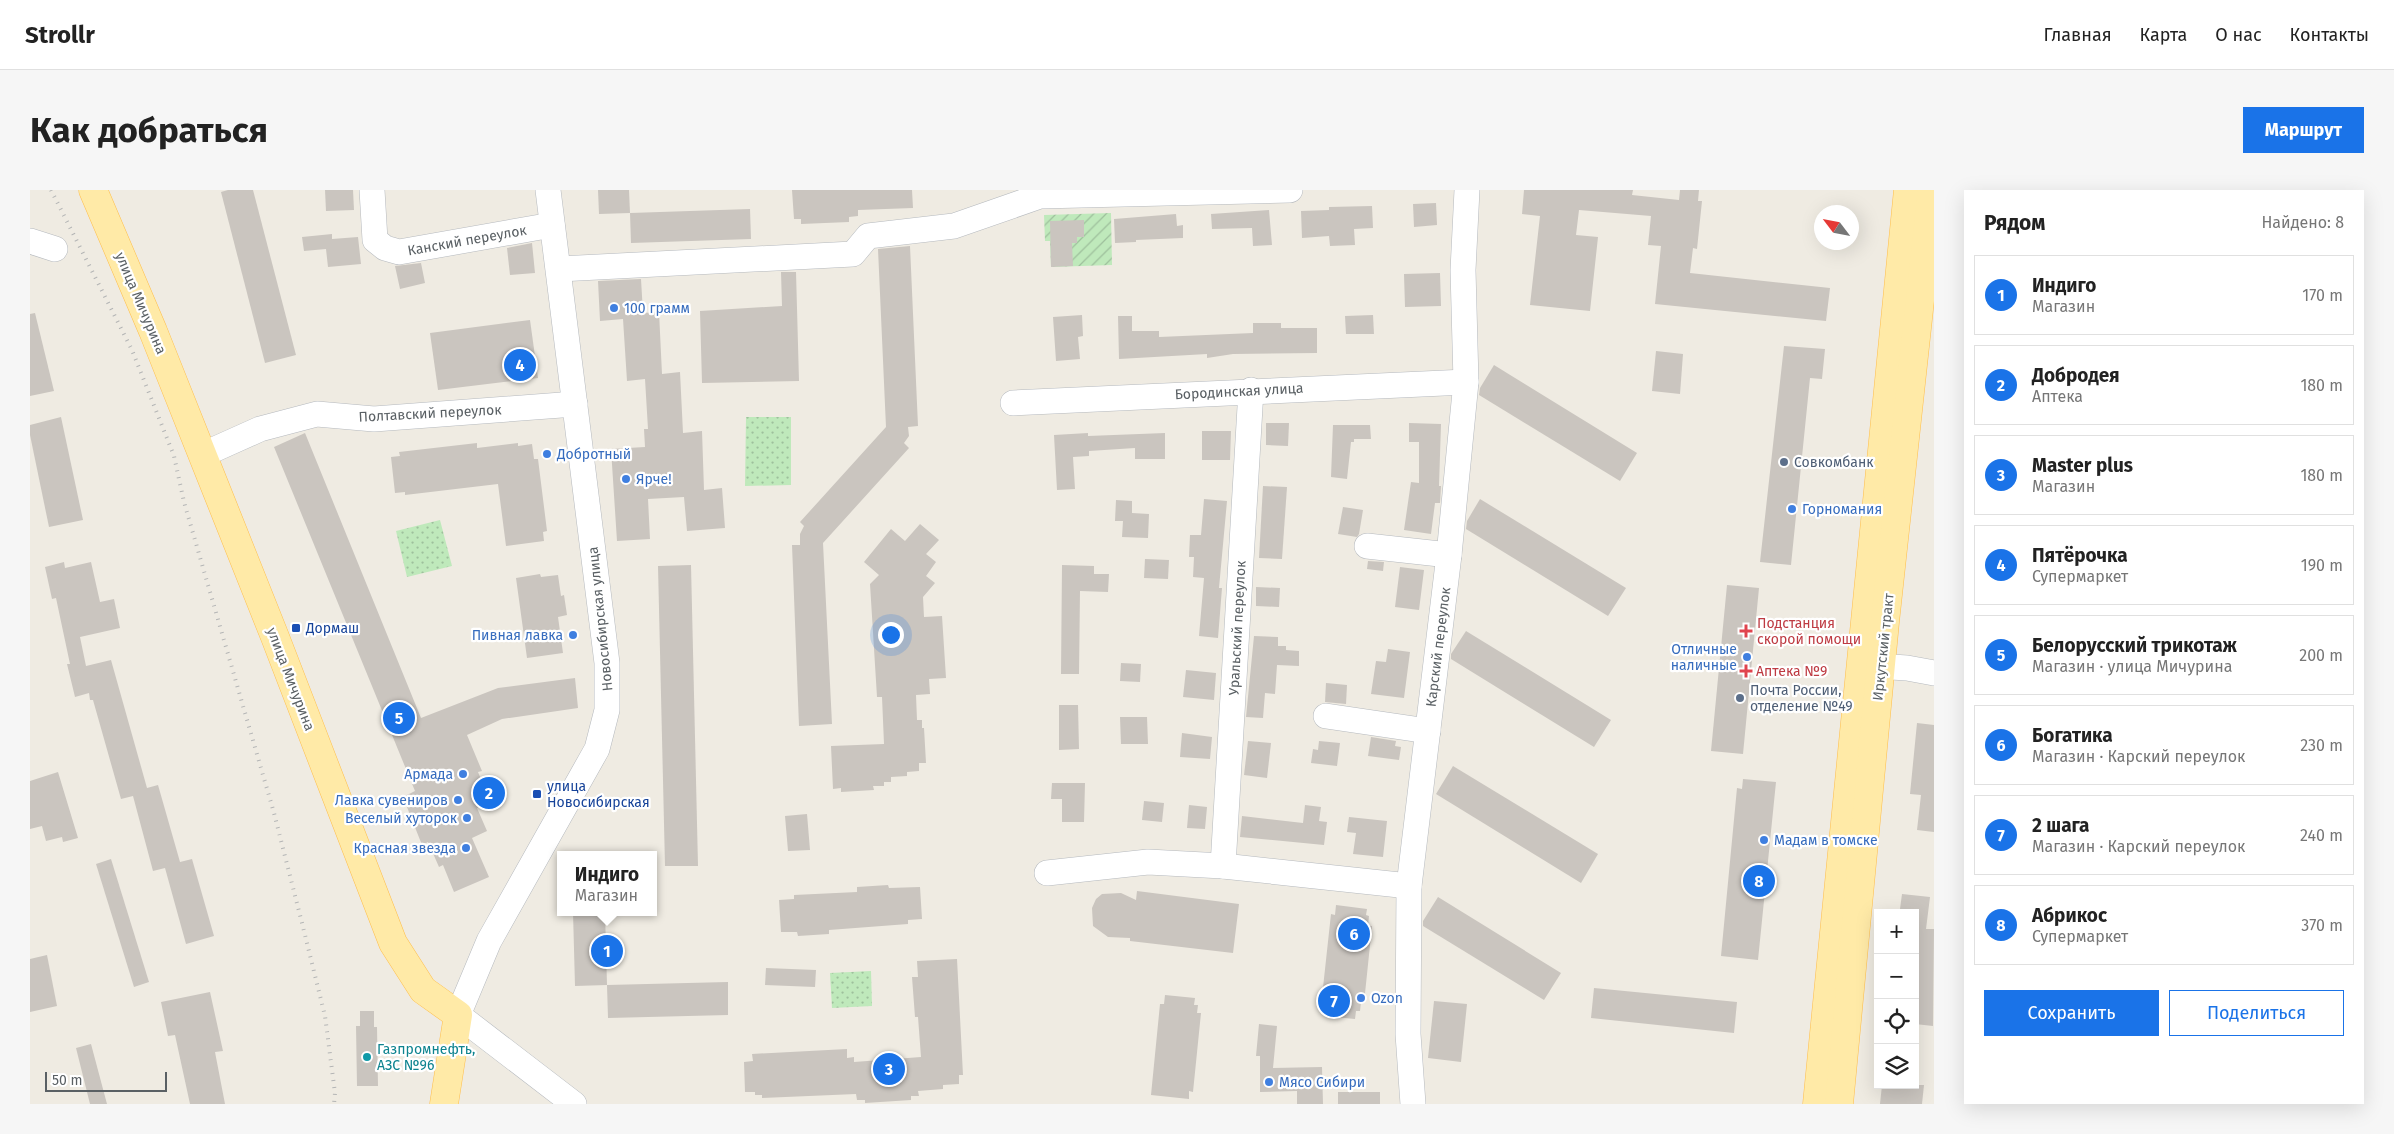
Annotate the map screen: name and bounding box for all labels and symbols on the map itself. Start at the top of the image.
north arrow [1814,205,1859,250]
street label: Канский переулок [406,222,529,259]
street label: улица Мичурина [111,250,170,357]
place label: 100 грамм [624,300,690,317]
marker: 100 грамм [608,302,620,314]
pin: 4 [504,346,536,384]
street label: Бородинская улица [1174,380,1304,403]
street label: Полтавский переулок [358,401,503,426]
place label: Добротный [556,446,631,463]
marker: Добротный [541,448,553,460]
place label: Совкомбанк [1794,454,1874,471]
marker: Совкомбанк [1778,456,1790,468]
place label: Ярче! [636,471,672,488]
marker: Ярче! [620,473,632,485]
place label: Горномания [1802,501,1882,518]
marker: Горномания [1786,503,1798,515]
street label: Новосибирская улица [584,546,617,692]
street label: Уральский переулок [1225,559,1250,696]
street label: Карский переулок [1423,585,1454,708]
street label: Иркутский тракт [1869,592,1898,702]
place label: Подстанция скорой помощи [1757,615,1861,648]
place label: Дормаш [305,620,359,637]
marker: Дормаш [290,622,302,634]
your location [878,622,904,648]
marker: Подстанция скорой помощи [1739,624,1753,638]
street label: улица Мичурина [263,625,318,733]
place label: Пивная лавка [472,627,563,644]
marker: Пивная лавка [567,629,579,641]
place label: Отличные наличные [1671,641,1737,674]
marker: Отличные наличные [1741,651,1753,663]
place label: Аптека №9 [1756,663,1827,680]
marker: Аптека №9 [1740,665,1752,677]
place label: Почта России, отделение №49 [1750,682,1853,715]
marker: Почта России, отделение №49 [1734,692,1746,704]
pin: 5 [383,699,415,737]
place label: Армада [404,766,453,783]
marker: Армада [457,768,469,780]
pin: 2 [473,774,505,812]
place label: улица Новосибирская [547,778,650,811]
marker: улица Новосибирская [531,788,543,800]
place label: Лавка сувениров [335,792,448,809]
marker: Лавка сувениров [452,794,464,806]
place label: Веселый хуторок [345,810,458,827]
marker: Веселый хуторок [461,812,473,824]
place label: Мадам в томске [1774,832,1878,849]
marker: Мадам в томске [1758,834,1770,846]
place label: Красная звезда [354,840,456,857]
marker: Красная звезда [460,842,472,854]
pin: 8 [1743,862,1775,900]
pin: 6 [1338,915,1370,953]
pin: 1 [591,932,623,970]
pin: 7 [1318,982,1350,1020]
place label: Ozon [1371,990,1403,1007]
marker: Ozon [1355,992,1367,1004]
place label: Газпромнефть, АЗС №96 [377,1041,475,1074]
pin: 3 [873,1050,905,1088]
marker: Газпромнефть, АЗС №96 [361,1051,373,1063]
scale bar [45,1069,168,1092]
place label: Мясо Сибири [1279,1074,1365,1091]
marker: Мясо Сибири [1263,1076,1275,1088]

